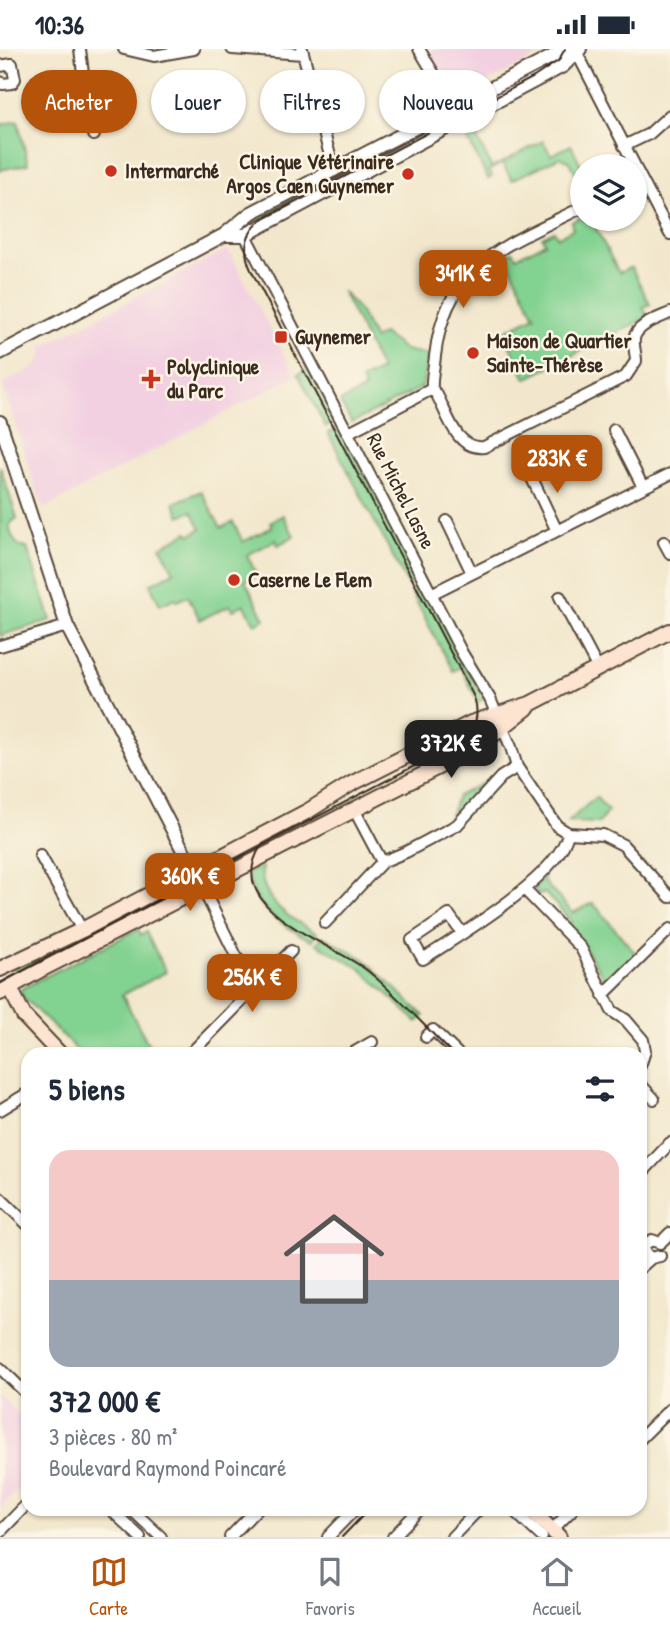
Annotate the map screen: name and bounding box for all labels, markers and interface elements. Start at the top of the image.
text: 10:36 [35,7,84,42]
chip: Acheter [21,70,137,133]
chip: Louer [151,70,246,133]
chip: Filtres [260,70,365,133]
chip: Nouveau [379,70,497,133]
place label: Clinique Vétérinaire Argos Caen Guynemer [227,147,395,201]
map controls [570,154,647,231]
button: layers [570,154,647,231]
place label: Intermarché [125,156,220,185]
marker: Intermarché [103,163,119,179]
marker: Clinique Vétérinaire Argos Caen Guynemer [400,166,416,182]
pin: 341K € [406,251,520,310]
text: 341K € [435,257,491,288]
place label: Guynemer [295,322,372,352]
place label: Maison de Quartier Sainte-Thérèse [487,326,632,379]
marker: Guynemer [273,329,289,345]
marker: Maison de Quartier Sainte-Thérèse [465,345,481,361]
place label: Polyclinique du Parc [167,352,260,405]
marker: Polyclinique du Parc [141,369,161,389]
street label: Rue Michel Lasne [360,428,443,554]
pin: 283K € [500,435,614,495]
text: 283K € [527,442,587,473]
place label: Caserne Le Flem [248,565,372,594]
marker: Caserne Le Flem [226,572,242,588]
pin: 372K € [394,721,508,780]
text: 372K € [421,727,481,758]
pin: 360K € [133,853,247,913]
text: 360K € [161,860,219,891]
pin: 256K € [195,955,309,1014]
text: 256K € [223,961,281,992]
text: 5 biens [49,1069,125,1109]
icon: filters [581,1070,619,1108]
icon: home [271,1196,397,1322]
text: 372 000 € [49,1381,160,1421]
text: 3 pièces · 80 m² [49,1421,177,1452]
text: Boulevard Raymond Poincaré [49,1452,286,1483]
tab: Carte [89,1553,128,1621]
tab: Favoris [306,1553,355,1621]
tab: Accueil [533,1553,581,1621]

